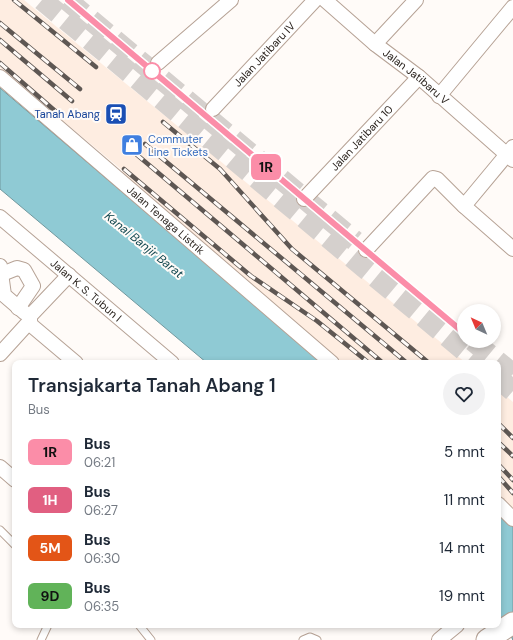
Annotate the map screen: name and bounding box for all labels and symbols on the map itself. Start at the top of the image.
street label: Jalan Jatibaru IV [231,18,298,90]
street label: Jalan Jatibaru V [380,46,453,108]
unlabelled marker [143,62,161,80]
station icon: Tanah Abang [103,101,129,127]
street label: Jalan Jatibaru 10 [327,102,396,173]
place label: Tanah Abang [34,107,100,121]
shop icon: Commuter Line Tickets [119,132,145,158]
place label: Commuter Line Tickets [148,132,208,159]
line badge: 1R [248,154,284,180]
street label: Jalan Tenaga Listrik [124,183,208,258]
water label: Kanal Banjir Barat [101,208,187,282]
street label: Jalan K. S. Tubun I [48,256,125,324]
north arrow [457,304,501,348]

